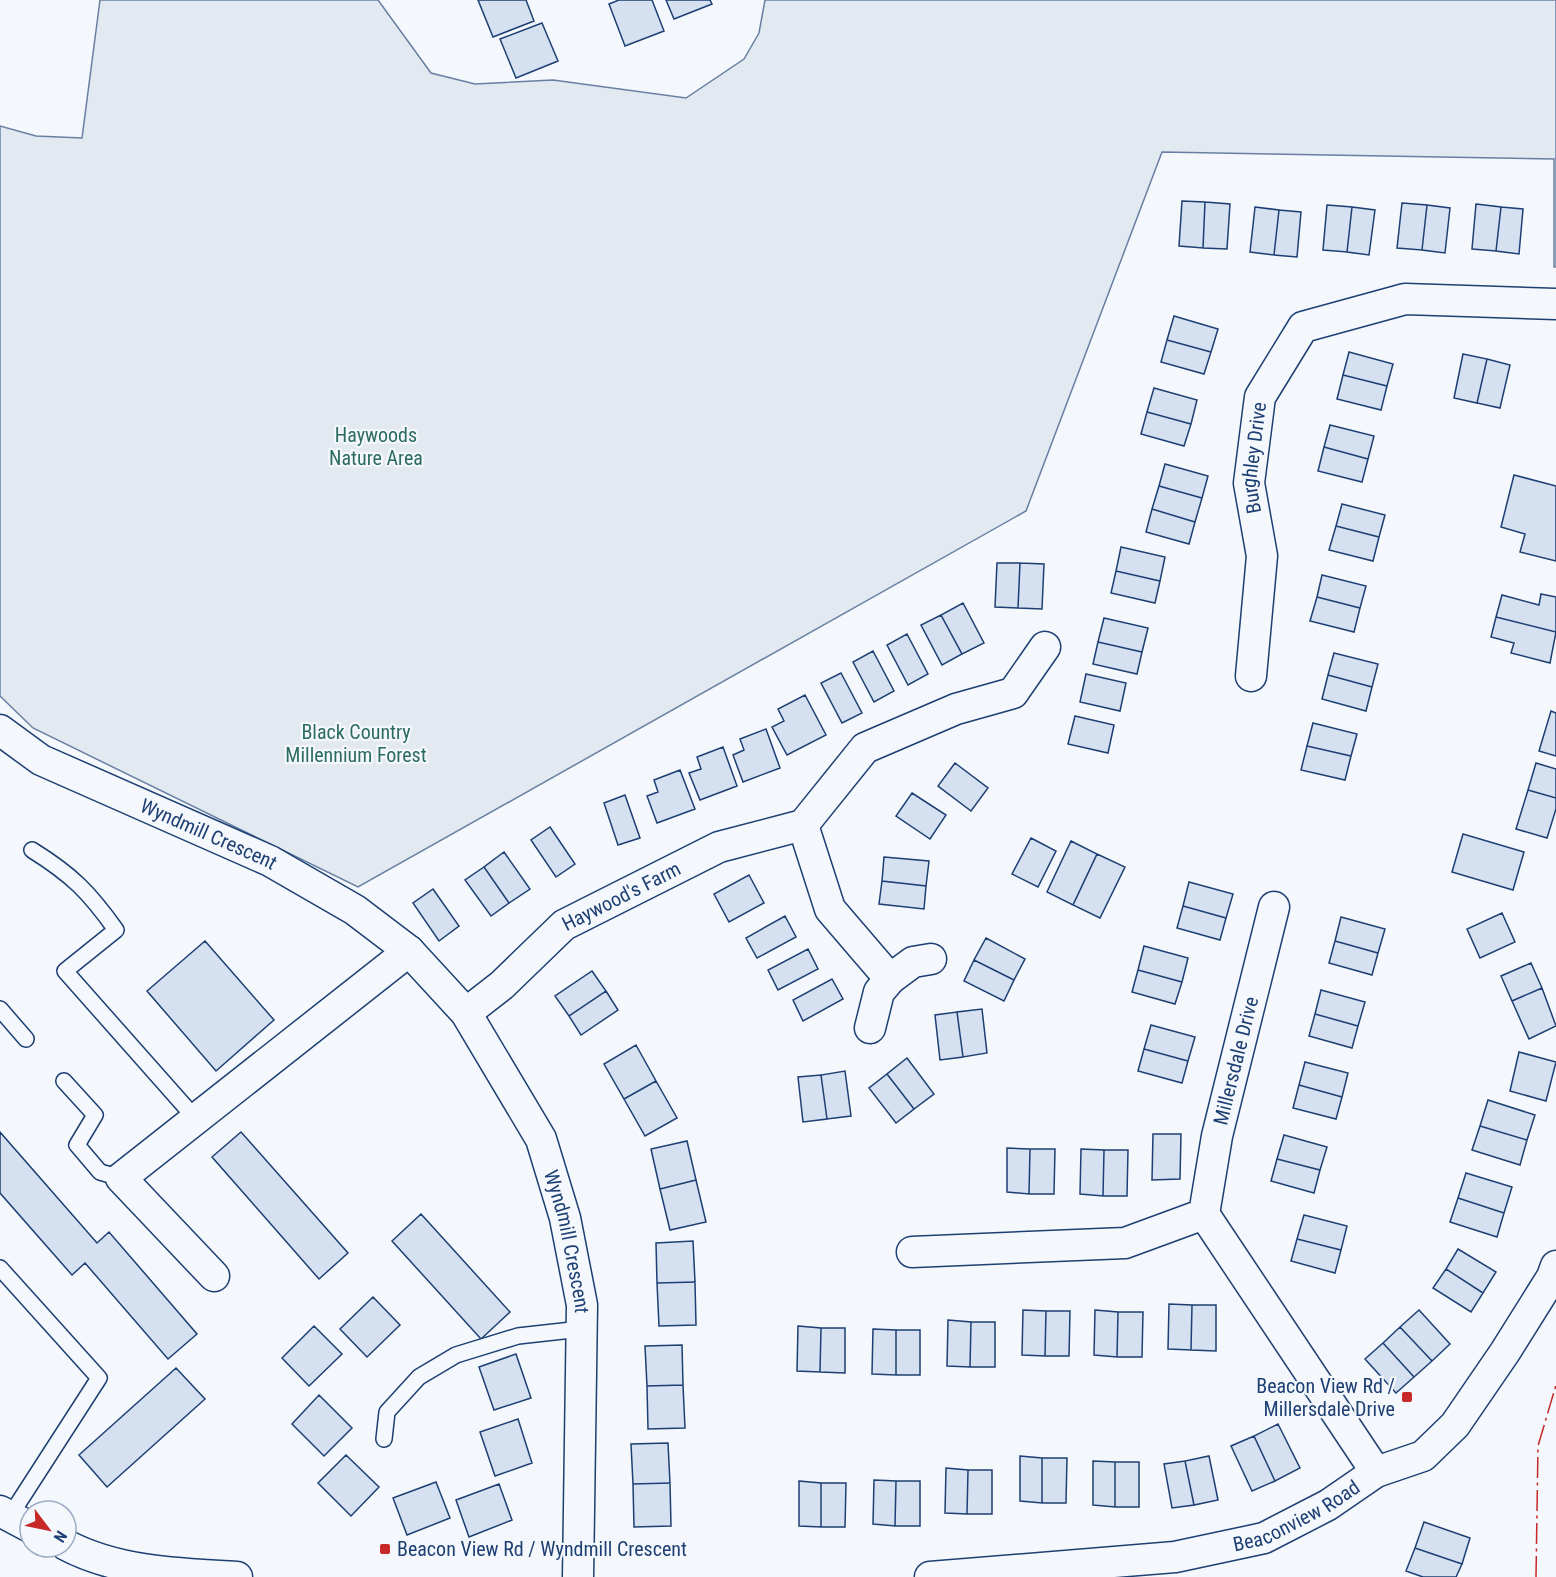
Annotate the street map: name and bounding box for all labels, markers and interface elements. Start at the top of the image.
street label: Burghley Drive [1237,400,1271,516]
park label: Haywoods Nature Area [329,423,423,470]
park label: Black Country Millennium Forest [285,720,427,767]
street label: Wyndmill Crescent [137,793,281,875]
street label: Haywood's Farm [558,856,685,936]
street label: Millersdale Drive [1208,994,1263,1127]
street label: Wyndmill Crescent [539,1167,594,1314]
place label: Beacon View Rd / Millersdale Drive [1256,1374,1395,1421]
marker: Beacon View Rd / Millersdale Drive [1400,1390,1414,1404]
street label: Beaconview Road [1231,1475,1364,1556]
north arrow [18,1499,78,1559]
text: N [50,1527,71,1546]
place label: Beacon View Rd / Wyndmill Crescent [397,1537,687,1561]
marker: Beacon View Rd / Wyndmill Crescent [378,1542,392,1556]

